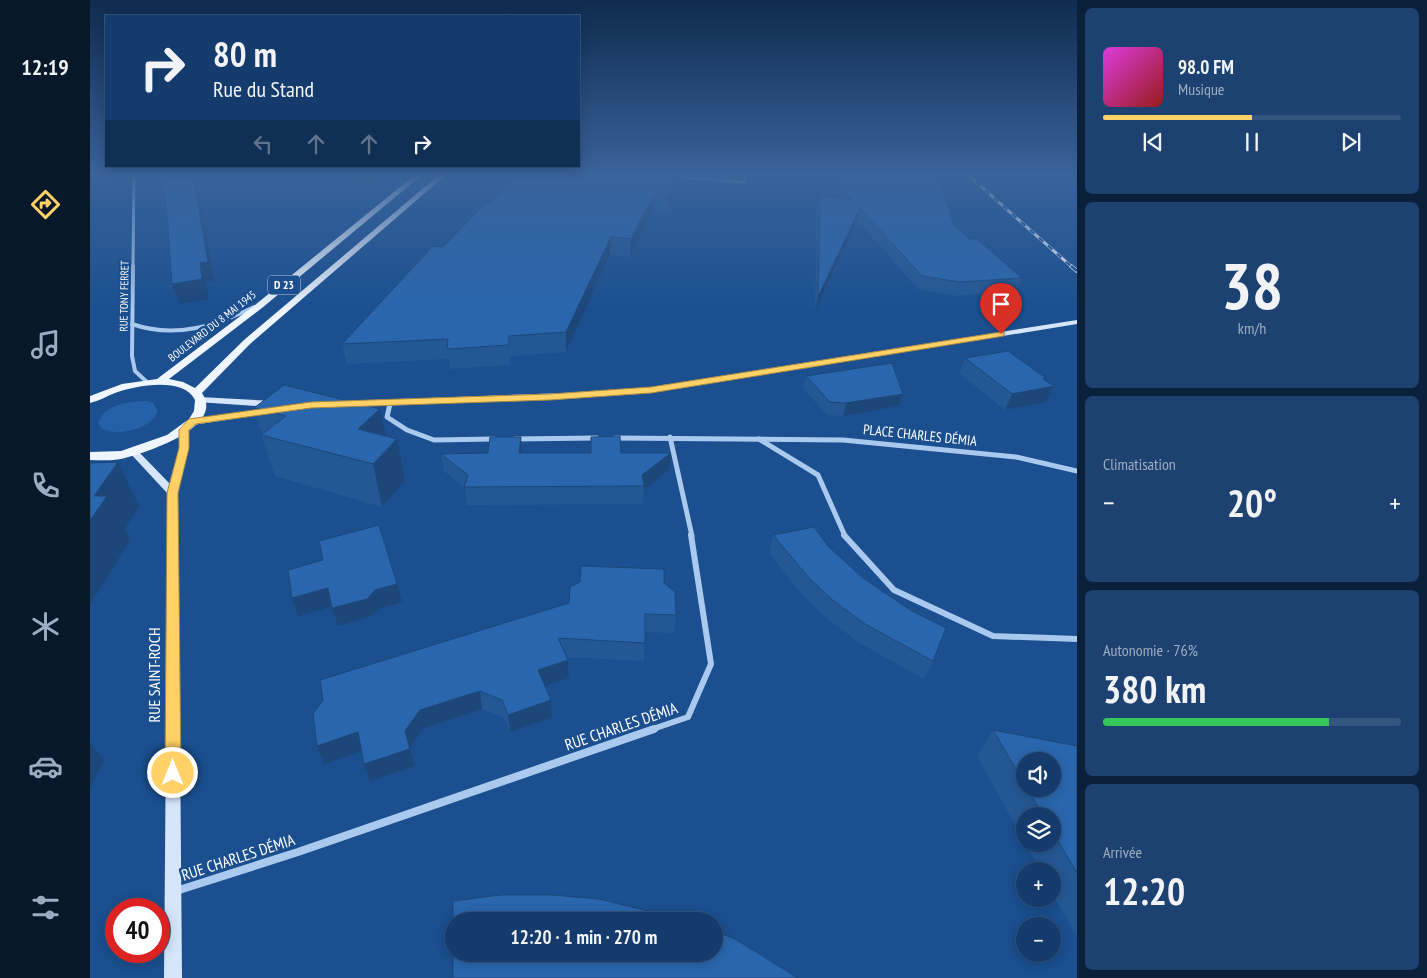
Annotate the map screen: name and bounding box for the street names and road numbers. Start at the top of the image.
street label: RUE TONY FERRET [116,260,132,332]
road number: D 23 [268,276,300,294]
street label: BOULEVARD DU 8 MAI 1945 [165,287,259,365]
street label: PLACE CHARLES DÉMIA [862,420,978,450]
street label: RUE SAINT-ROCH [144,627,164,723]
street label: RUE CHARLES DÉMIA [562,697,680,755]
street label: RUE CHARLES DÉMIA [179,829,298,885]

